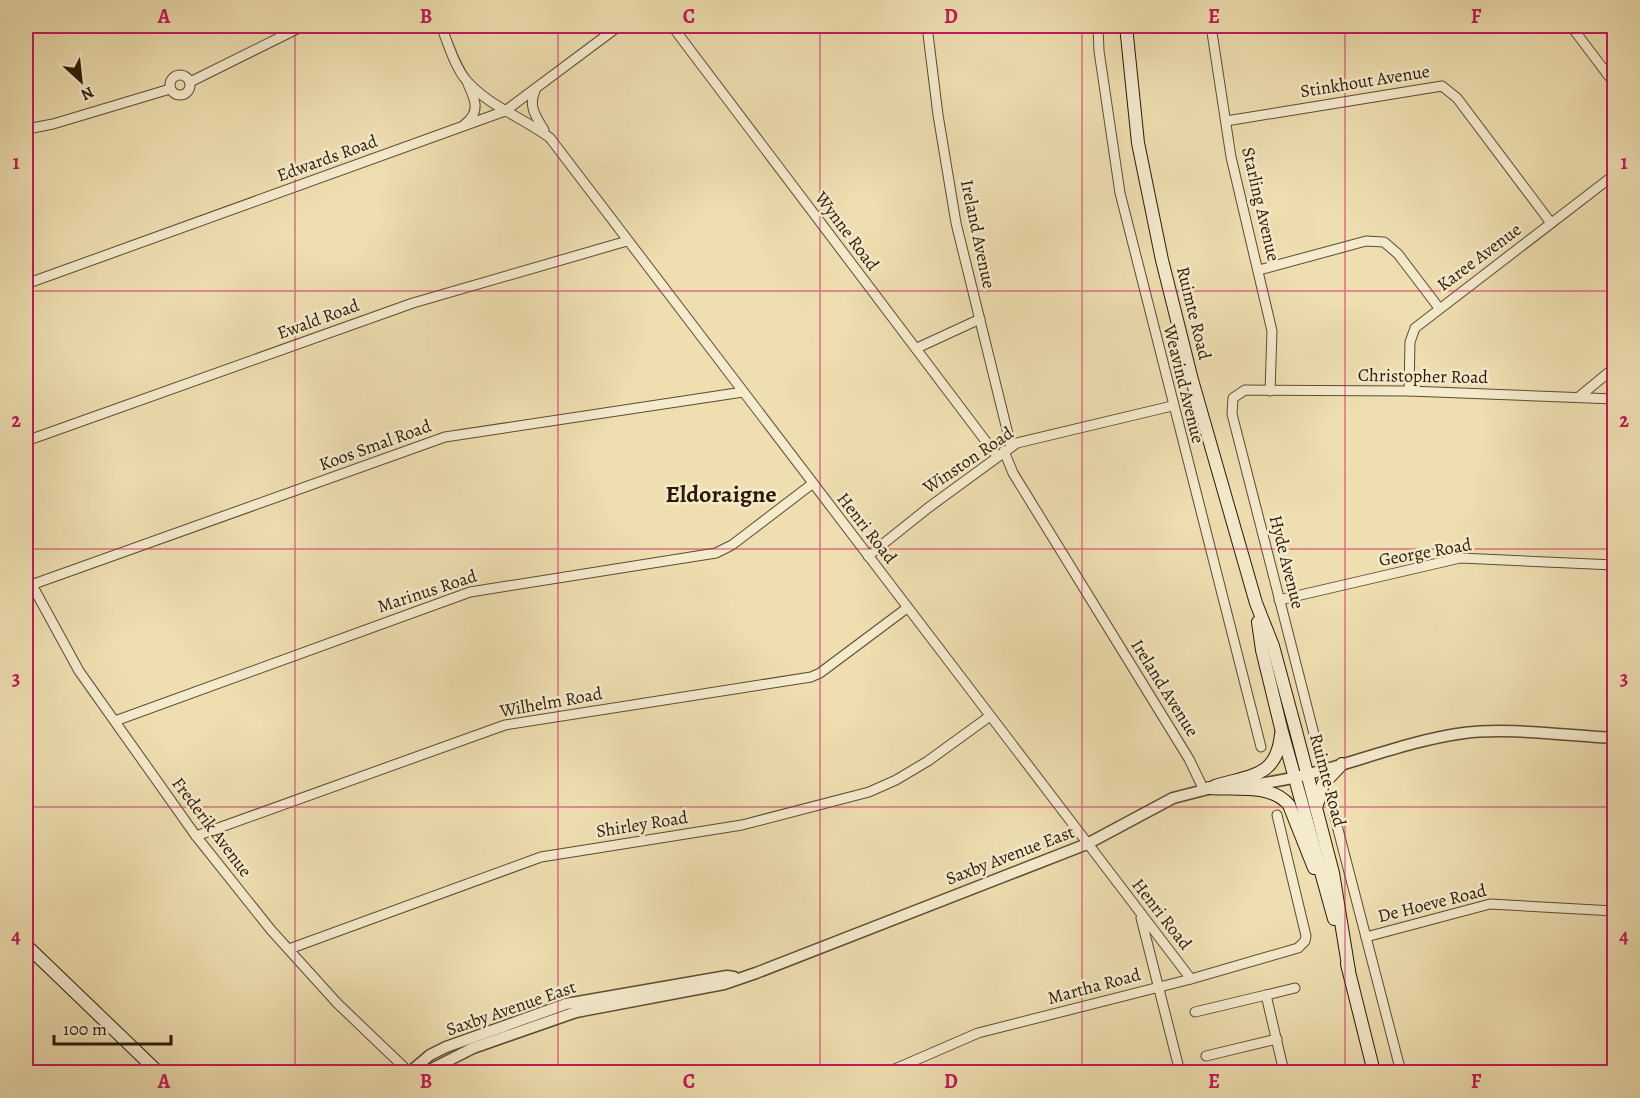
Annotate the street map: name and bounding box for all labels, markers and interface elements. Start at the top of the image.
text: A [157,3,171,30]
text: B [420,3,432,30]
text: C [683,3,695,30]
text: D [944,3,958,30]
text: E [1208,3,1220,30]
text: F [1471,3,1482,30]
north arrow [51,51,111,111]
street label: Stinkhout Avenue [1299,59,1431,103]
text: N [77,81,98,106]
street label: Edwards Road [273,129,381,187]
street label: Starling Avenue [1236,145,1286,263]
text: 1 [12,149,20,176]
text: 1 [1620,149,1628,176]
street label: Ireland Avenue [955,177,1001,291]
street label: Wynne Road [809,186,885,276]
street label: Karee Avenue [1432,217,1526,297]
street label: Ruimte Road [1171,264,1217,362]
street label: Ewald Road [273,293,363,345]
street label: Weavind Avenue [1157,321,1210,446]
street label: Christopher Road [1358,363,1489,389]
text: 2 [11,407,21,434]
text: 2 [1619,407,1629,434]
street label: Koos Smal Road [316,413,435,476]
street label: Winston Road [917,421,1018,500]
district label: Eldoraigne [665,478,777,510]
street label: Henri Road [832,487,903,569]
street label: Hyde Avenue [1264,513,1310,611]
street label: George Road [1377,532,1474,572]
street label: Marinus Road [374,564,480,618]
street label: Ireland Avenue [1126,635,1204,741]
text: 3 [12,665,20,692]
text: 3 [1620,665,1628,692]
street label: Wilhelm Road [497,681,604,723]
street label: Ruimte Road [1304,731,1352,829]
street label: Frederik Avenue [166,772,258,882]
street label: Shirley Road [594,805,690,843]
street label: Saxby Avenue East [942,819,1078,890]
street label: Henri Road [1127,873,1198,955]
street label: De Hoeve Road [1375,878,1489,928]
text: 4 [11,923,21,950]
text: 4 [1619,923,1629,950]
street label: Martha Road [1045,962,1143,1010]
street label: Saxby Avenue East [443,975,579,1041]
scale bar [54,1008,171,1046]
text: 100 m [63,1017,107,1041]
text: A [157,1068,171,1095]
text: B [420,1068,432,1095]
text: C [683,1068,695,1095]
text: D [944,1068,958,1095]
text: E [1208,1068,1220,1095]
text: F [1471,1068,1482,1095]

